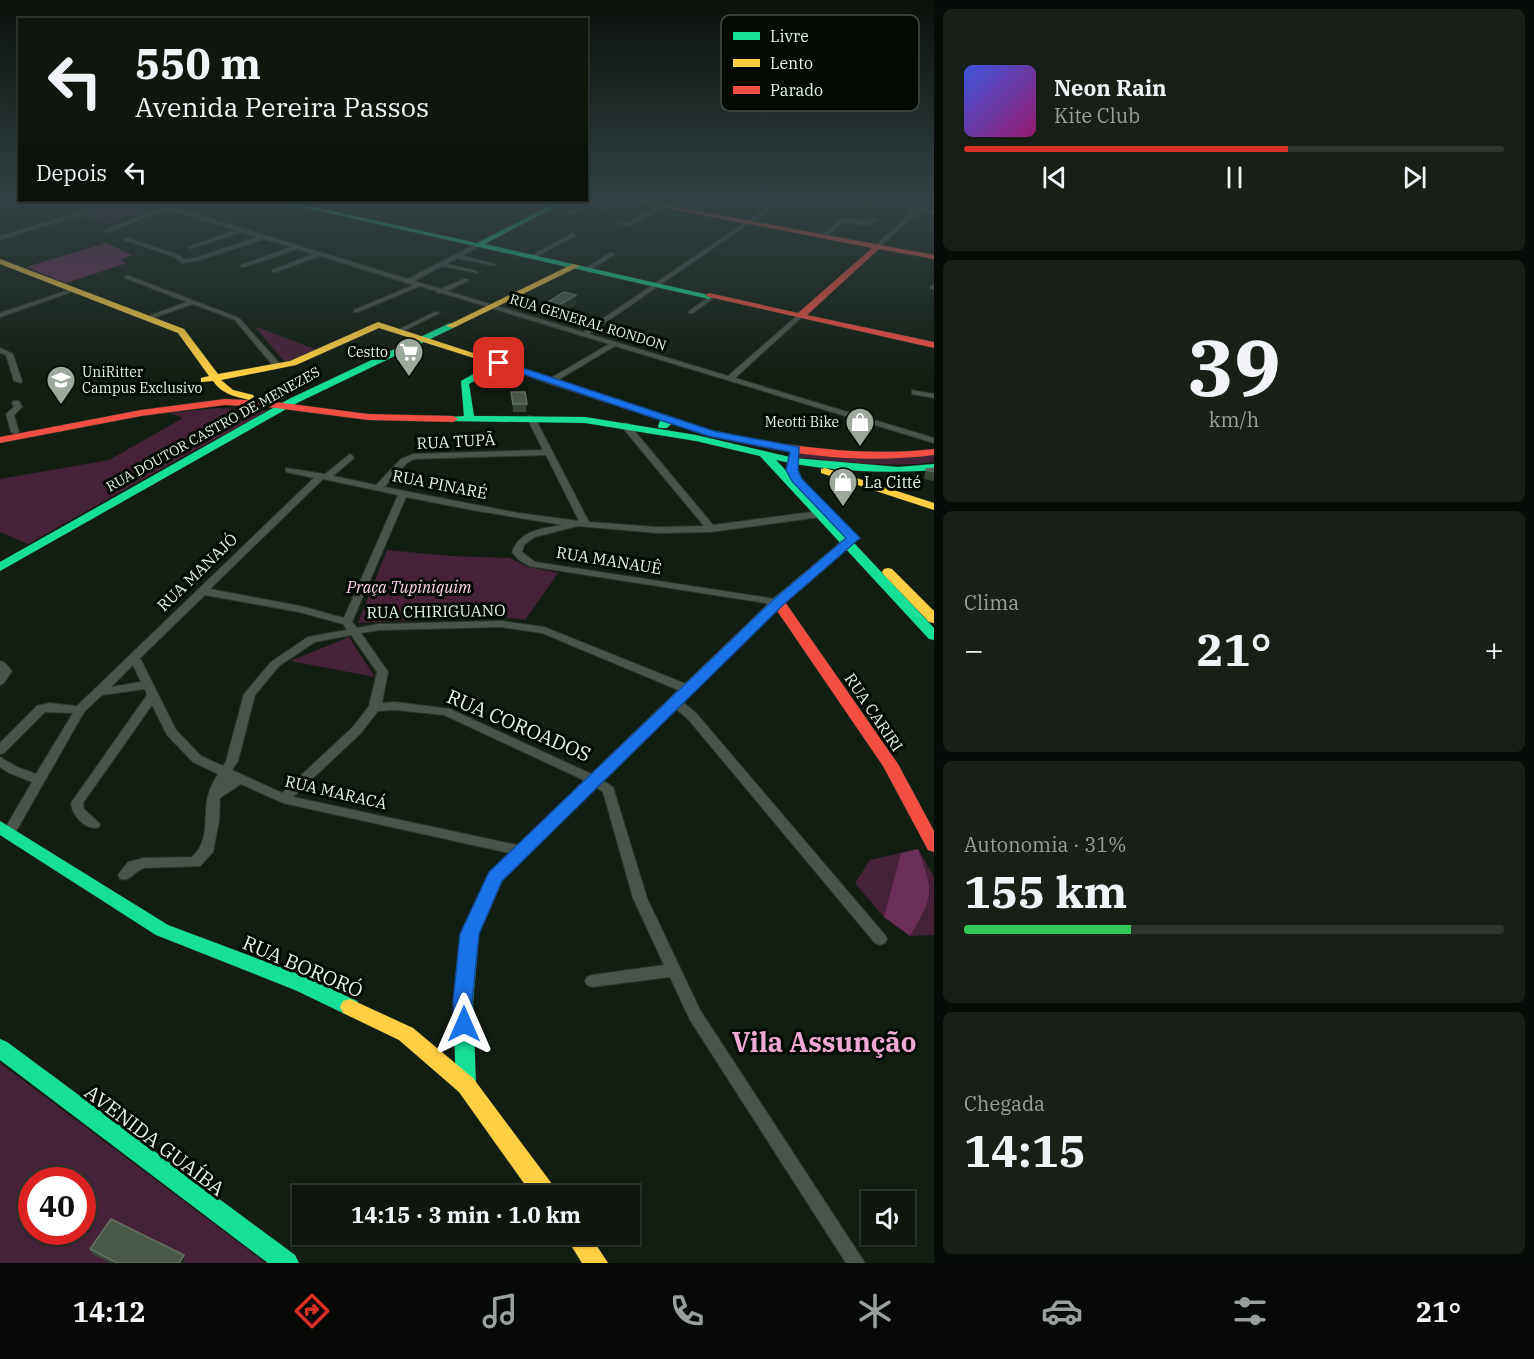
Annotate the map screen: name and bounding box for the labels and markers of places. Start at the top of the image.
supermarket icon: Cestto [393,336,425,378]
pin [473,337,524,388]
place label: Cestto [347,343,388,361]
place label: UniRitter Campus Exclusivo [82,363,203,397]
school or university icon: UniRitter Campus Exclusivo [45,364,77,406]
shop icon: Meotti Bike [844,406,876,448]
place label: Meotti Bike [765,413,839,431]
shop icon: La Citté [827,466,859,508]
place label: La Citté [864,472,921,492]

